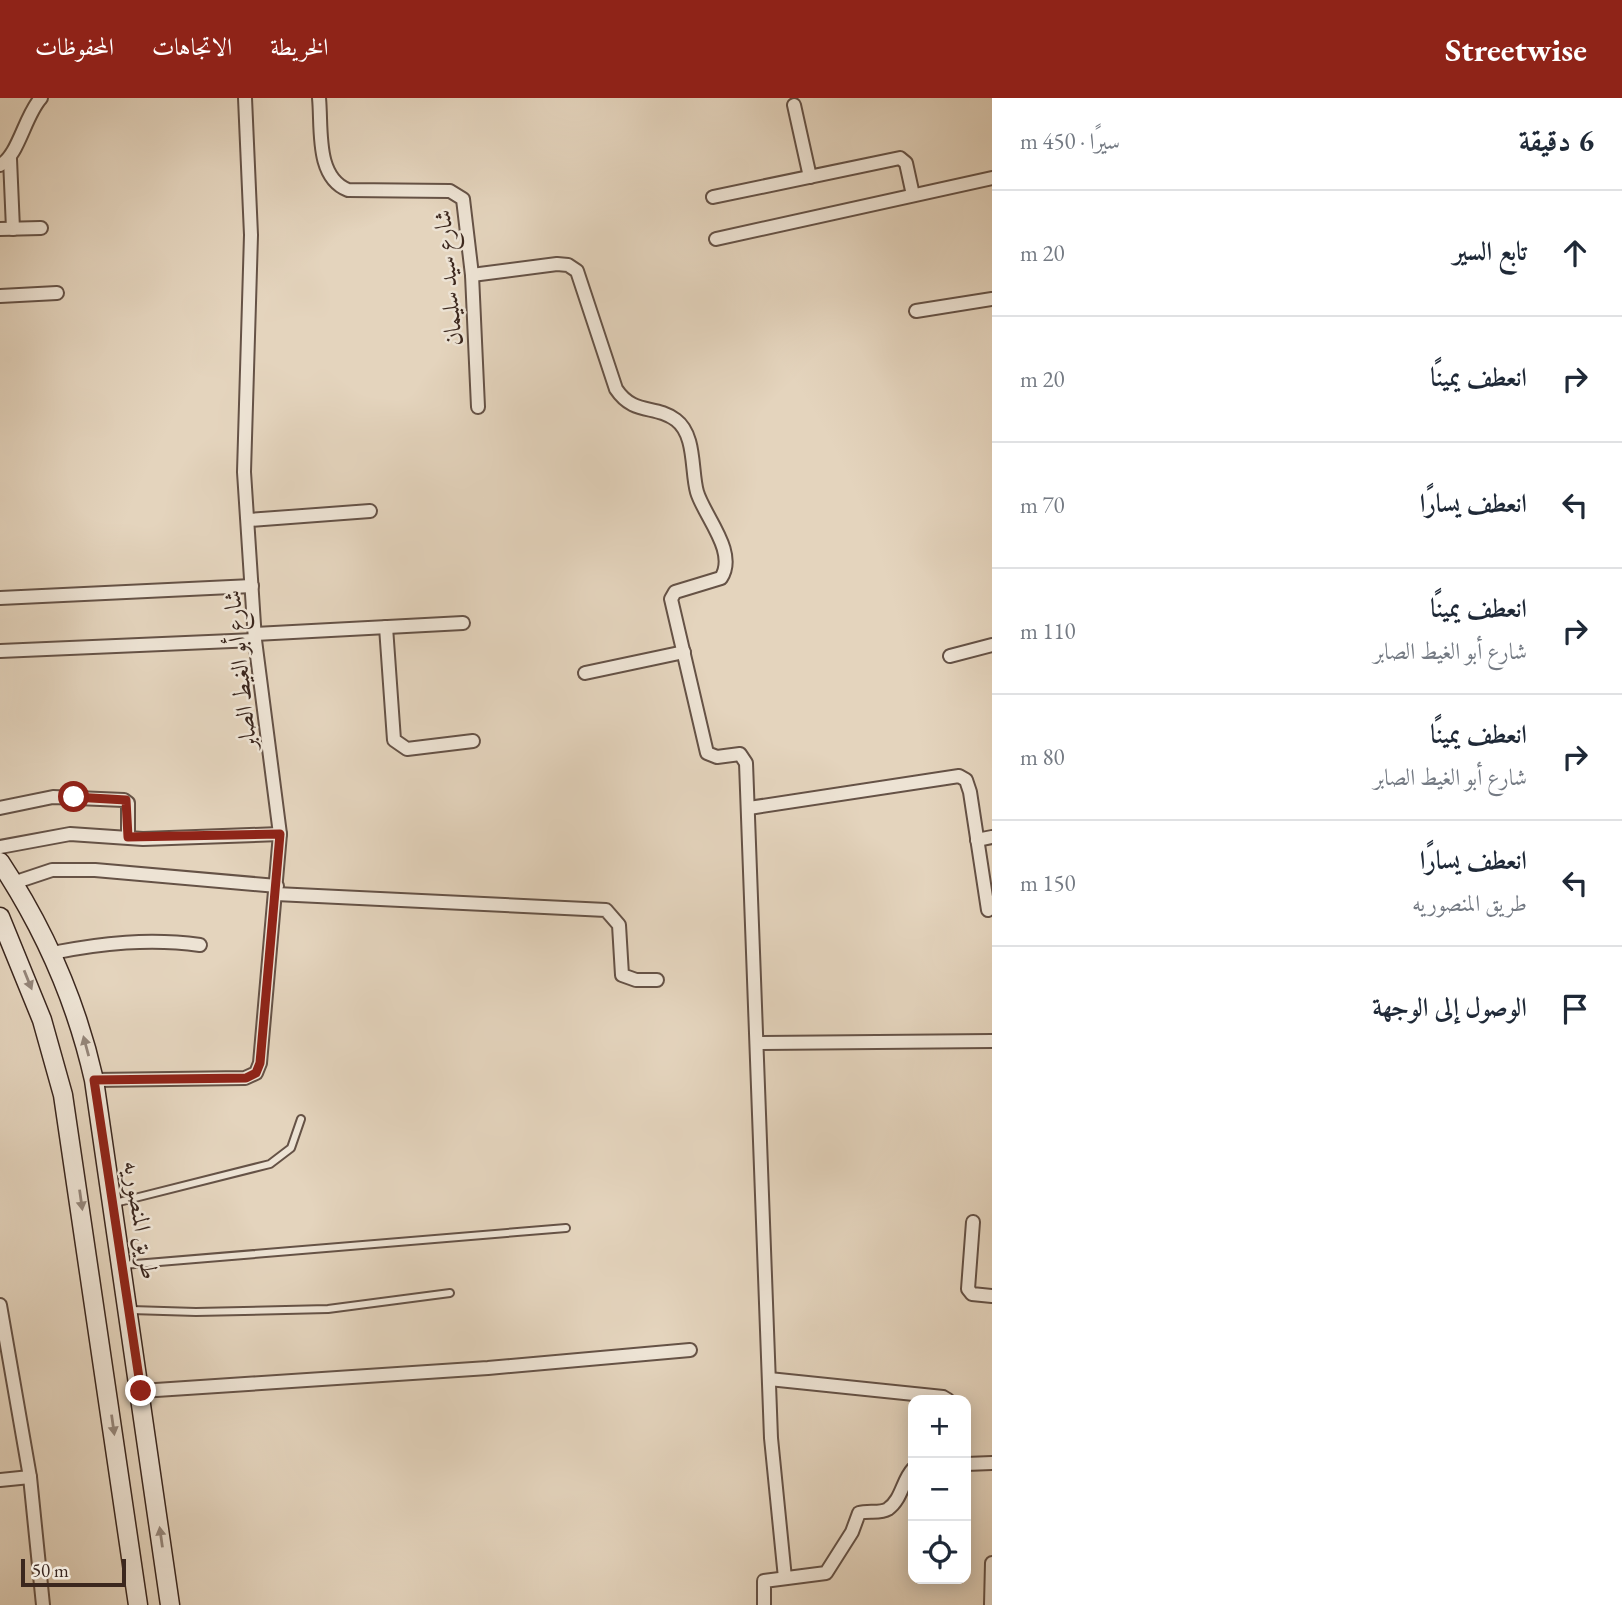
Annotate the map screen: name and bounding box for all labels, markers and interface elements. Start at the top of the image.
text: Streetwise [1445,28,1587,71]
text: المحفوظات [35,31,114,62]
text: الاتجاهات [152,31,232,62]
text: الخريطة [270,31,329,62]
text: 6 دقيقة [1519,121,1594,160]
text: سيرًا · 450 m [1020,126,1120,156]
street label: شارع سيد سليمان [426,208,474,347]
text: تابع السير [1453,234,1527,268]
icon: ahead [1556,234,1594,272]
text: 20 m [1020,238,1065,268]
text: انعطف يمينًا [1430,360,1527,394]
icon: right [1556,360,1594,398]
text: 20 m [1020,364,1065,394]
text: انعطف يسارًا [1420,486,1527,520]
icon: left [1556,486,1594,524]
text: 70 m [1020,490,1065,520]
street label: شارع أبو الغيط الصابر [215,588,269,754]
text: انعطف يمينًا [1430,591,1527,625]
icon: right [1556,612,1594,650]
text: 110 m [1020,616,1076,646]
text: شارع أبو الغيط الصابر [1373,636,1527,666]
text: انعطف يمينًا [1430,717,1527,751]
icon: right [1556,738,1594,776]
text: 80 m [1020,742,1065,772]
text: شارع أبو الغيط الصابر [1373,762,1527,792]
route start [58,781,89,812]
text: انعطف يسارًا [1420,843,1527,877]
icon: left [1556,864,1594,902]
text: 150 m [1020,868,1076,898]
text: طريق المنصوريه [1412,888,1527,918]
one-way arrow [22,969,33,990]
text: الوصول إلى الوجهة [1372,990,1527,1024]
icon: arrive [1556,990,1594,1028]
one-way arrow [80,1035,91,1057]
street label: طريق المنصوريه [117,1158,166,1282]
one-way arrow [75,1189,86,1211]
route end [125,1375,156,1406]
map controls [908,1395,971,1584]
button: + [908,1395,971,1458]
one-way arrow [107,1415,118,1437]
button: − [908,1458,971,1521]
button: locate [908,1521,971,1584]
one-way arrow [155,1526,166,1548]
scale bar [21,1556,126,1588]
text: 50 m [32,1558,69,1583]

